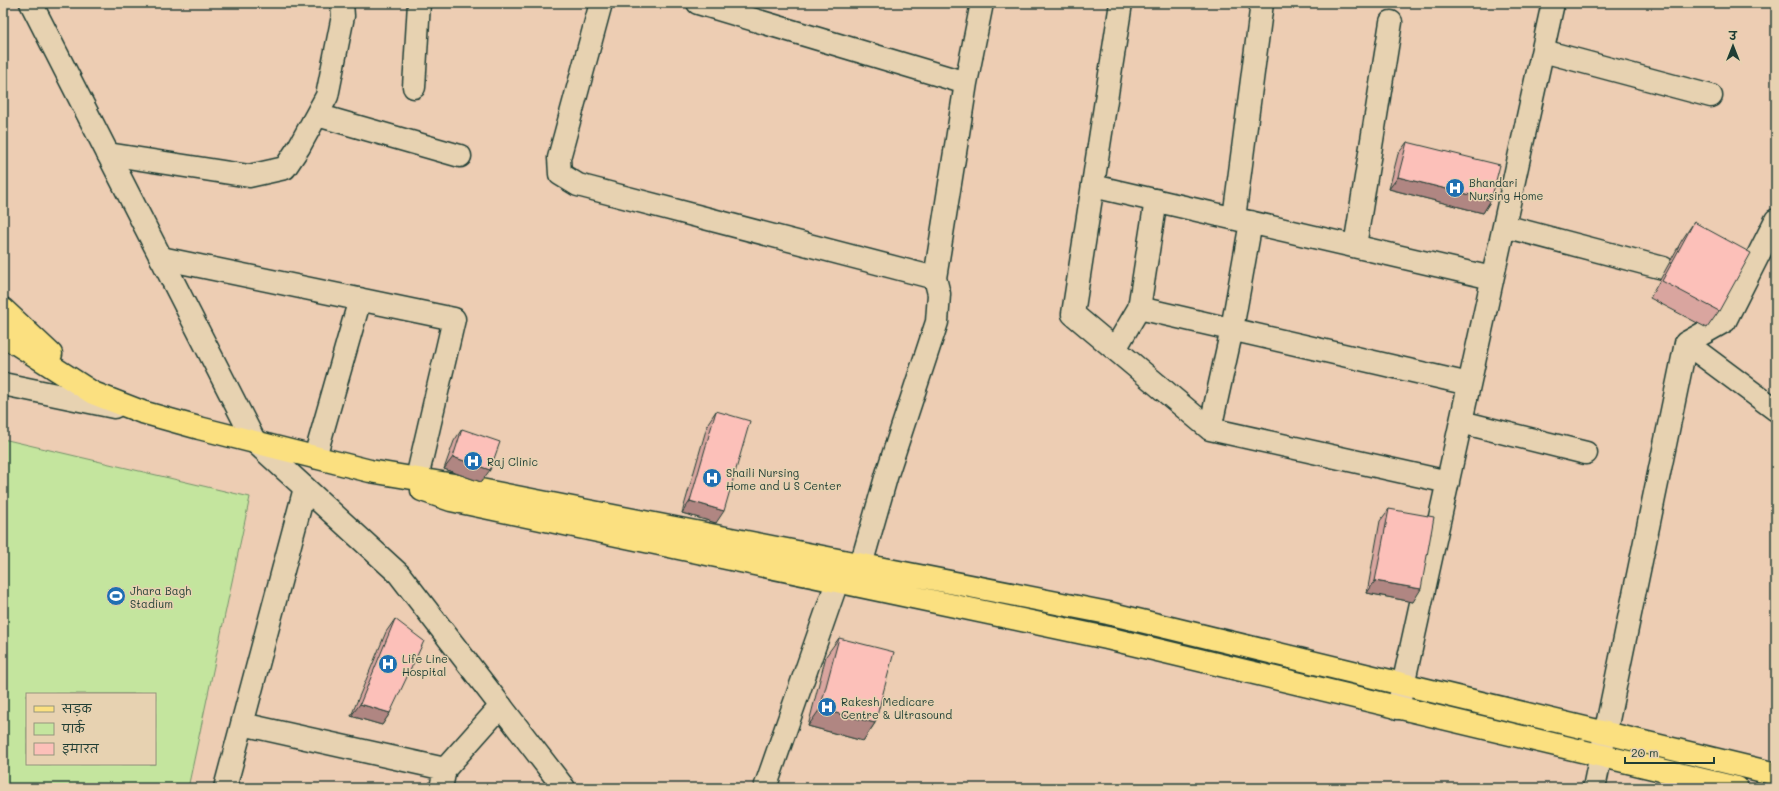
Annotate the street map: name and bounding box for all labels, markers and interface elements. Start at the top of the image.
north arrow [1713,26,1753,66]
text: उ [1728,28,1738,43]
place label: Bhandari Nursing Home [1469,175,1543,203]
hospital icon: Bhandari Nursing Home [1444,177,1466,199]
hospital icon: Raj Clinic [462,450,484,472]
place label: Raj Clinic [487,454,538,469]
place label: Shaili Nursing Home and U S Center [726,465,841,493]
hospital icon: Shaili Nursing Home and U S Center [701,467,723,489]
place label: Jhara Bagh Stadium [130,583,191,611]
sports icon: Jhara Bagh Stadium [105,585,127,607]
place label: Life Line Hospital [402,651,448,679]
hospital icon: Life Line Hospital [377,653,399,675]
legend [26,693,156,765]
place label: Rakesh Medicare Centre & Ultrasound [841,694,952,722]
hospital icon: Rakesh Medicare Centre & Ultrasound [816,696,838,718]
text: सड़क [61,700,93,717]
text: पार्क [61,719,86,736]
scale bar [1625,739,1714,765]
text: इमारत [62,740,100,756]
text: 20 m [1631,744,1659,760]

